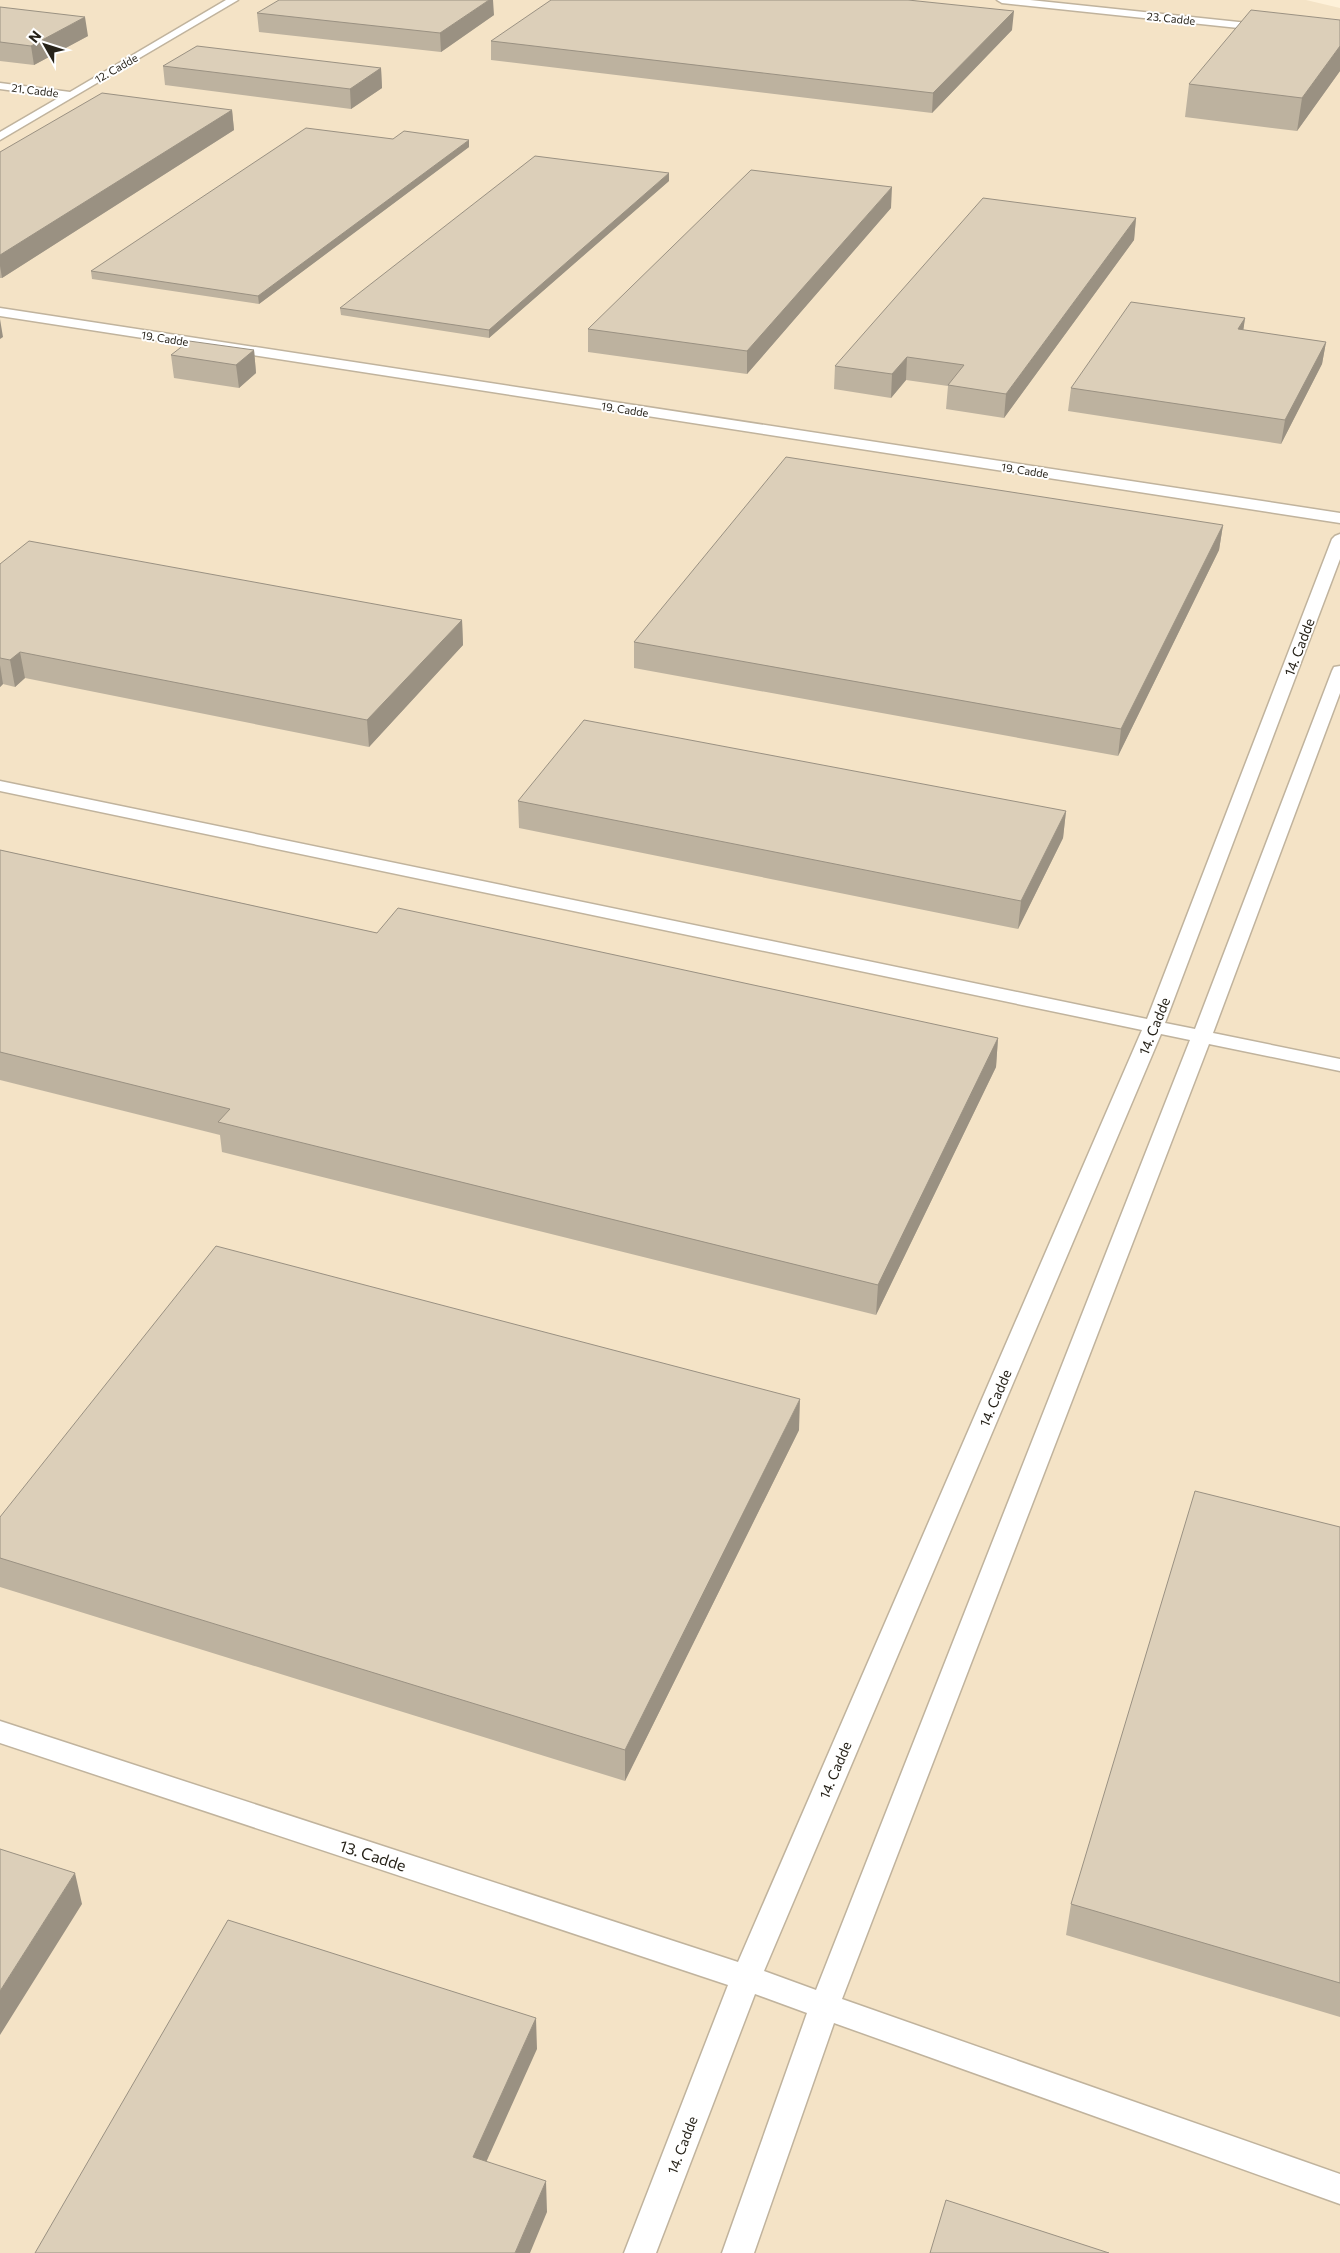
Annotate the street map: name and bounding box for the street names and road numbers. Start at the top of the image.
street label: 23. Cadde [1146,9,1196,27]
street label: 12. Cadde [92,50,140,85]
street label: 21. Cadde [11,81,59,99]
street label: 19. Cadde [140,328,190,348]
street label: 19. Cadde [600,399,650,419]
street label: 19. Cadde [1000,460,1050,480]
street label: 14. Cadde [1280,616,1318,678]
street label: 14. Cadde [1135,995,1173,1057]
street label: 14. Cadde [975,1367,1015,1429]
street label: 14. Cadde [815,1739,855,1801]
street label: 13. Cadde [337,1835,409,1875]
street label: 14. Cadde [663,2114,701,2176]

